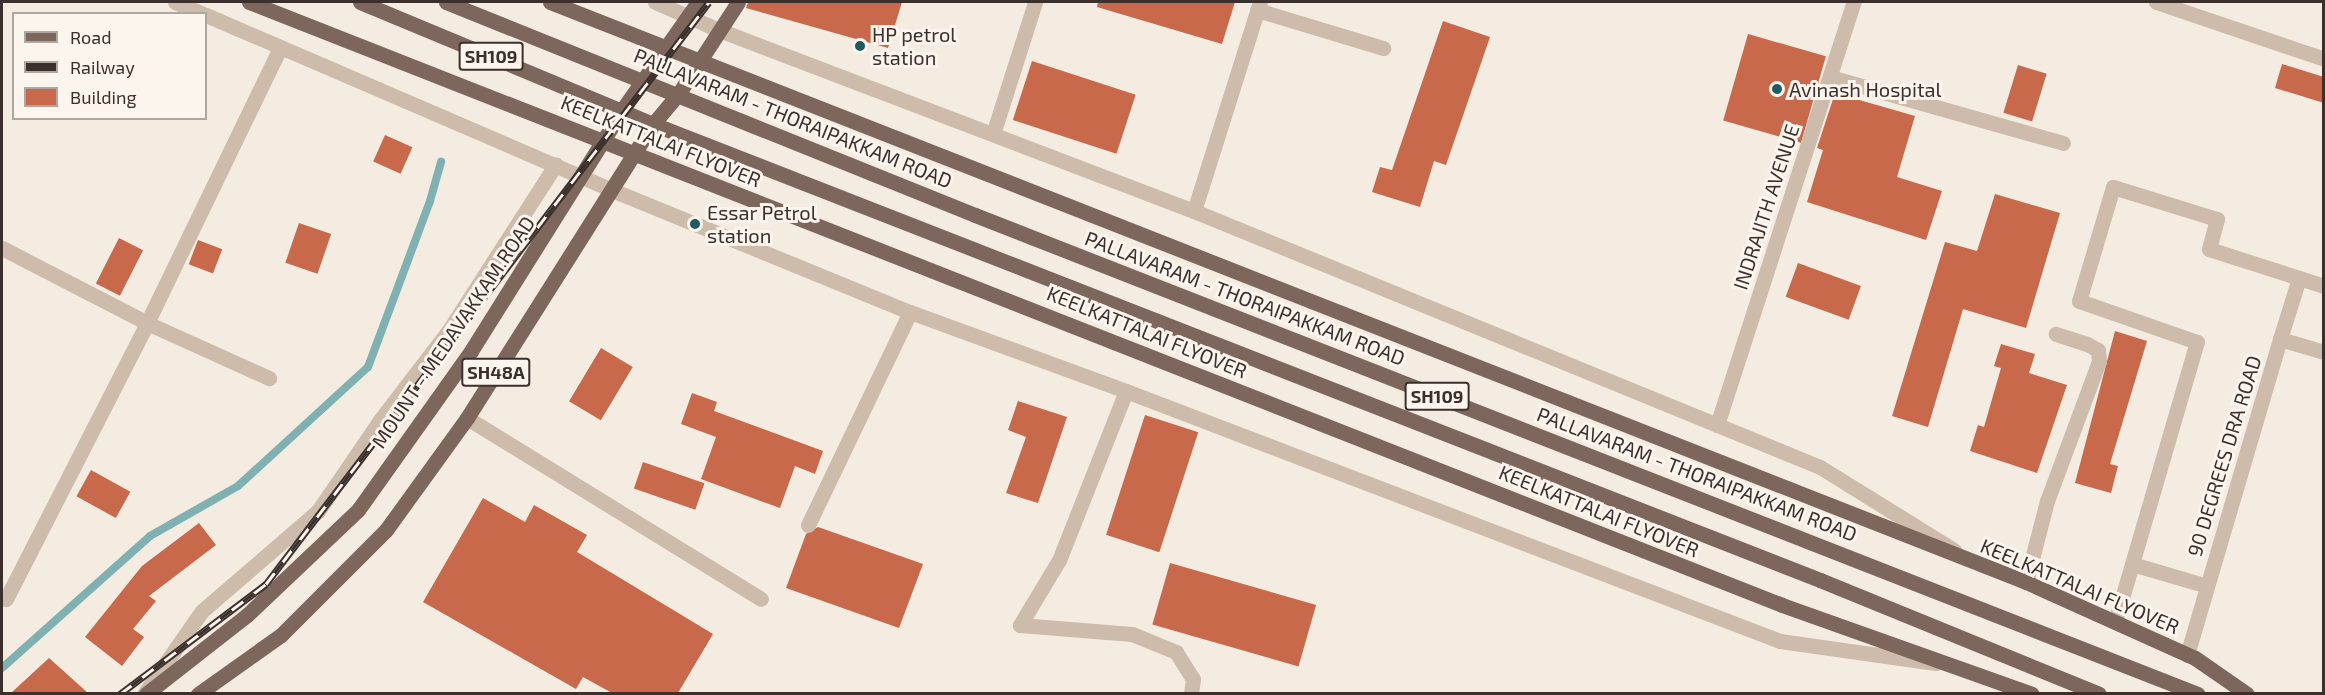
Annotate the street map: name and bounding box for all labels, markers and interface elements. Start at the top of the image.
legend [12,12,207,120]
place label: HP petrol station [872,22,957,69]
text: Road [70,26,111,48]
marker: HP petrol station [853,39,867,53]
road number: SH109 [458,41,524,71]
street label: PALLAVARAM - THORAIPAKKAM ROAD [630,43,956,193]
text: Railway [70,56,135,78]
place label: Avinash Hospital [1789,77,1941,101]
marker: Avinash Hospital [1770,82,1784,96]
text: Building [70,86,137,108]
street label: KEELKATTALAI FLYOVER [557,90,765,192]
street label: INDRAJITH AVENUE [1728,121,1804,293]
place label: Essar Petrol station [707,201,817,248]
street label: MOUNT - MEDAVAKKAM ROAD [366,211,540,453]
marker: Essar Petrol station [688,217,702,231]
street label: PALLAVARAM - THORAIPAKKAM ROAD [1081,226,1409,370]
street label: KEELKATTALAI FLYOVER [1043,281,1251,383]
street label: 90 DEGREES DRA ROAD [2182,352,2266,560]
road number: SH48A [460,357,532,387]
road number: SH109 [1404,381,1470,411]
street label: PALLAVARAM - THORAIPAKKAM ROAD [1533,402,1861,546]
street label: KEELKATTALAI FLYOVER [1495,460,1703,562]
street label: KEELKATTALAI FLYOVER [1977,533,2183,639]

